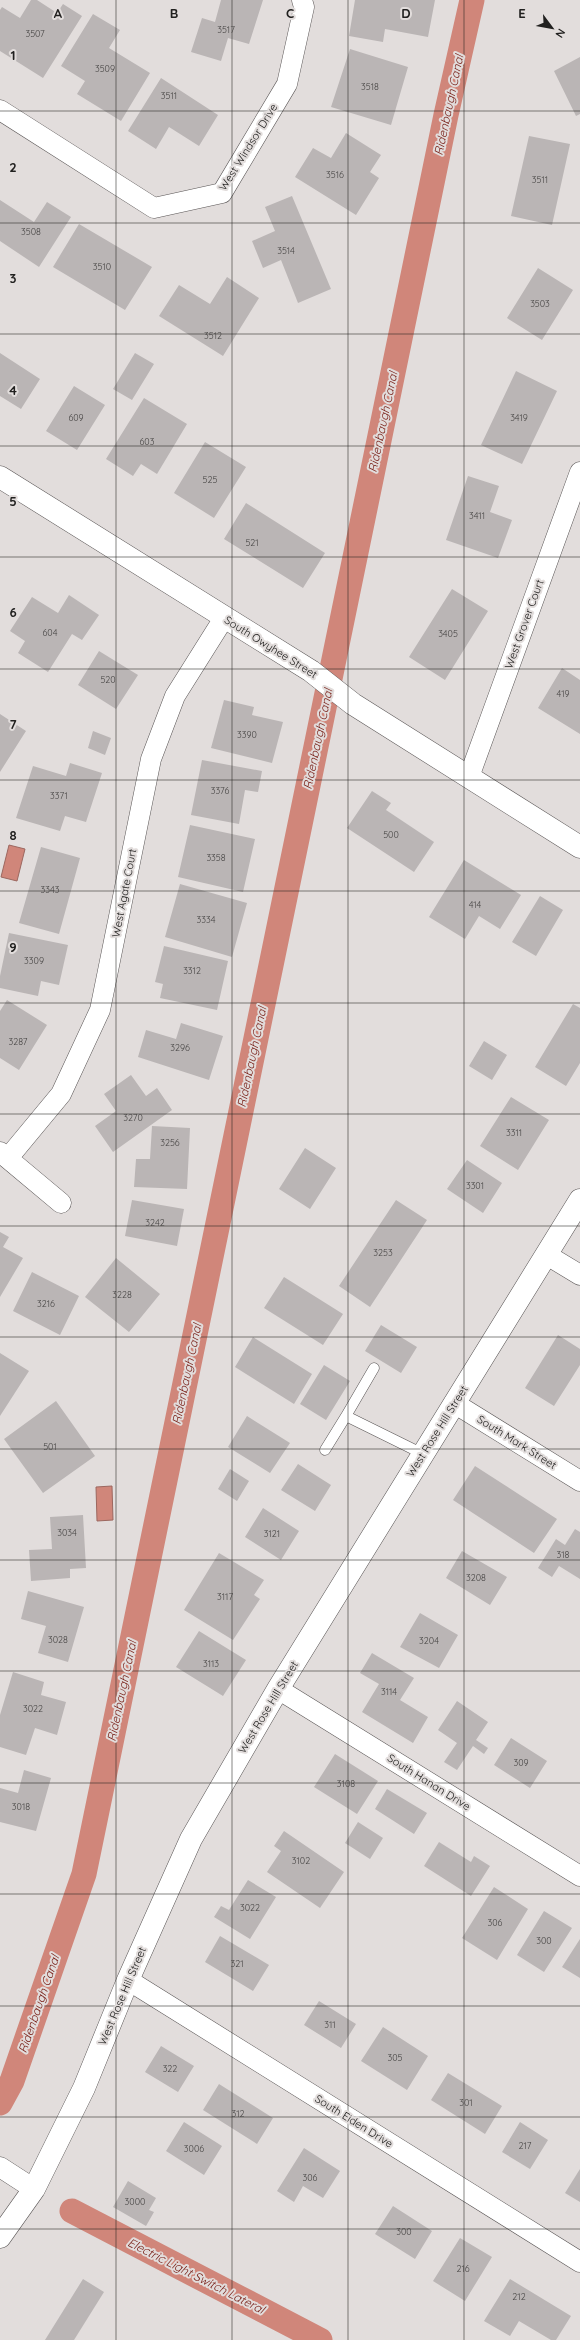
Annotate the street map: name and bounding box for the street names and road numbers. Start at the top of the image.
street label: West Windsor Drive [216,101,280,193]
street label: West Grover Court [501,577,547,671]
street label: South Owyhee Street [222,613,320,681]
street label: West Agate Court [109,847,140,939]
street label: West Rose Hill Street [403,1382,471,1479]
street label: South Mark Street [475,1412,560,1472]
street label: West Rose Hill Street [235,1658,301,1756]
street label: South Hanan Drive [385,1751,473,1813]
street label: West Rose Hill Street [95,1945,149,2047]
street label: South Eiden Drive [312,2091,396,2151]

